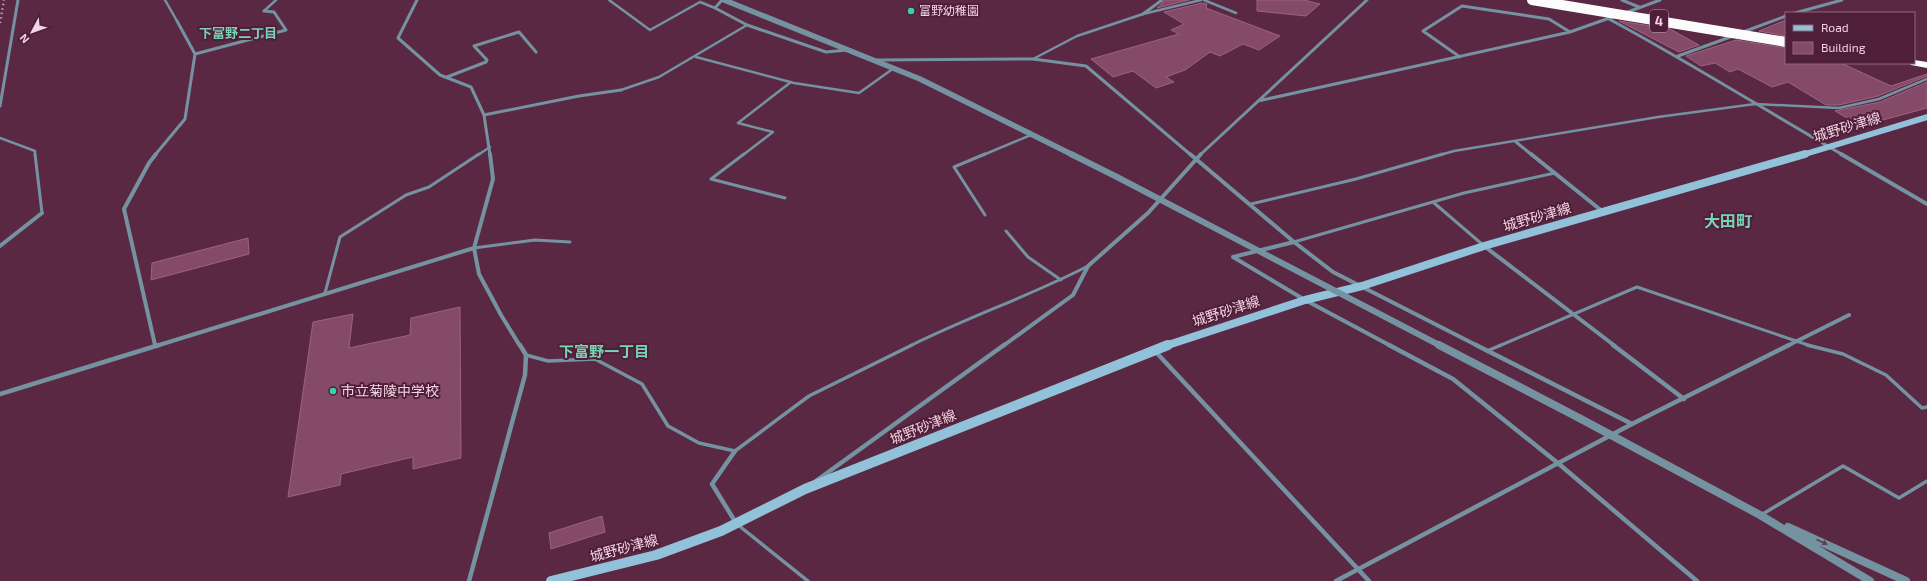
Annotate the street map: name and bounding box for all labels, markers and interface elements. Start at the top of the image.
place label: 富野幼稚園 [919,3,979,17]
marker: 富野幼稚園 [906,6,916,16]
road number: 4 [1650,10,1668,32]
north arrow [12,12,52,52]
legend [1785,12,1915,64]
text: Road [1821,20,1849,34]
district label: 下富野二丁目 [199,25,277,41]
text: N [17,32,32,46]
text: Building [1821,40,1866,54]
street label: 城野砂津線 [1811,108,1883,145]
street label: 城野砂津線 [1501,199,1573,234]
district label: 大田町 [1704,211,1752,230]
street label: 城野砂津線 [1190,292,1262,329]
district label: 下富野一丁目 [559,342,649,360]
place label: 市立菊陵中学校 [341,382,439,399]
marker: 市立菊陵中学校 [328,386,338,396]
street label: 城野砂津線 [887,406,958,448]
street label: 城野砂津線 [588,530,660,565]
one-way arrow [1816,539,1827,545]

